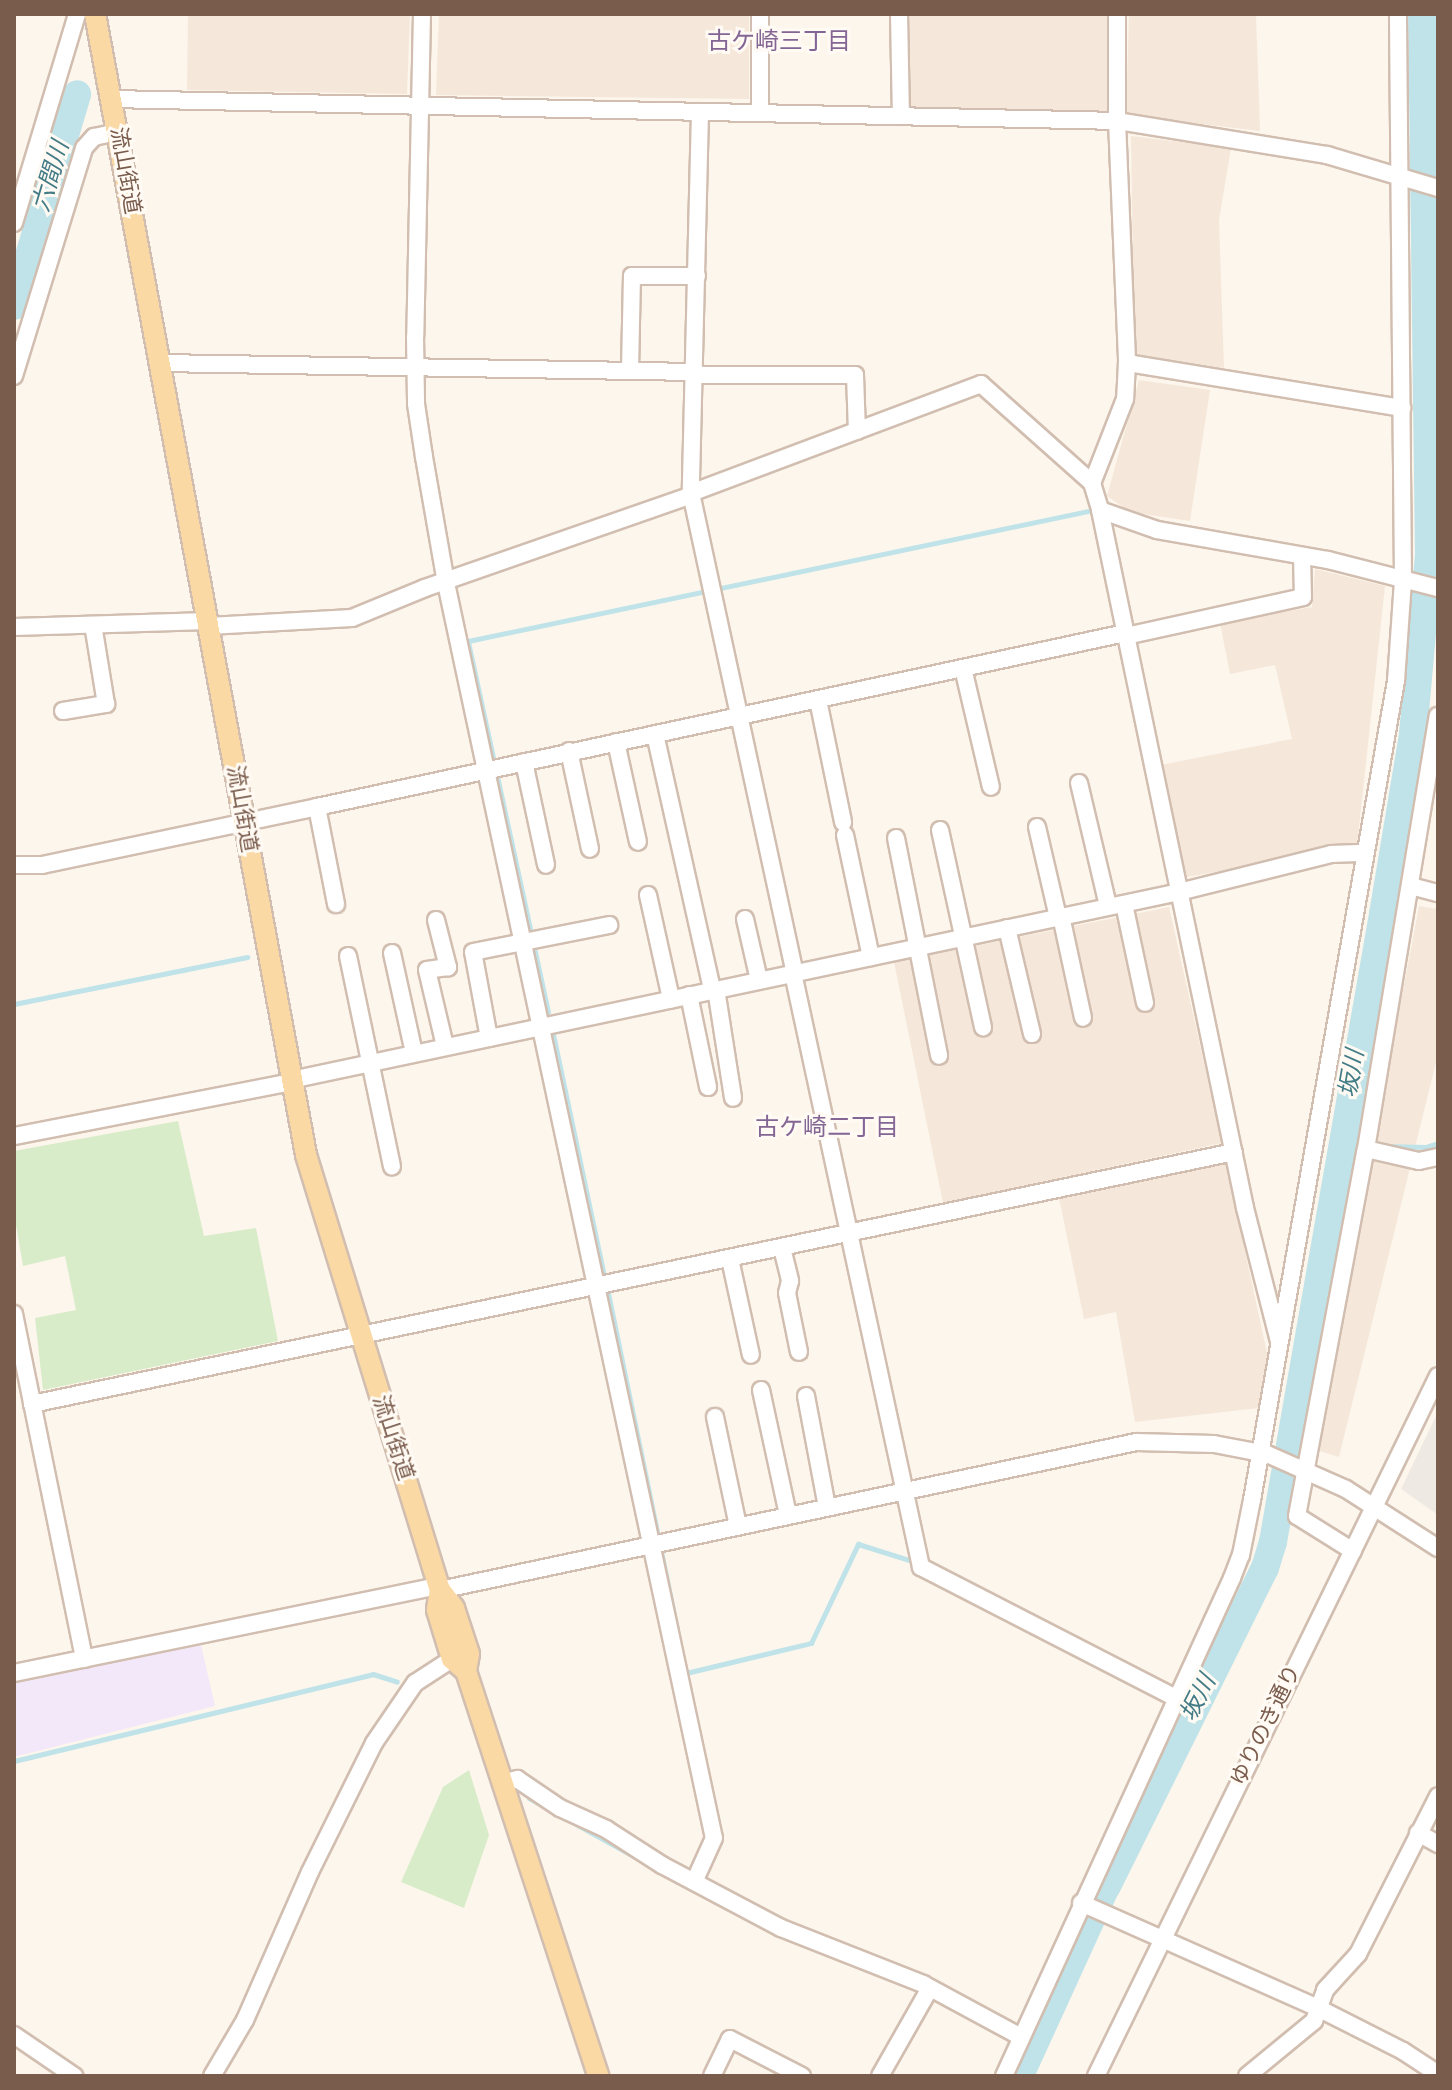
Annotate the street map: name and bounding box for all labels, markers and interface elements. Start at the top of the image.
district label: 古ケ崎三丁目 [707,30,851,58]
street label: 流山街道 [103,125,145,217]
water label: 六間川 [29,138,77,216]
street label: 流山街道 [220,763,262,855]
water label: 坂川 [1336,1048,1372,1100]
district label: 古ケ崎二丁目 [755,1116,899,1144]
street label: 流山街道 [366,1392,418,1484]
street label: ゆりのき通り [1226,1661,1308,1791]
water label: 坂川 [1176,1671,1224,1727]

